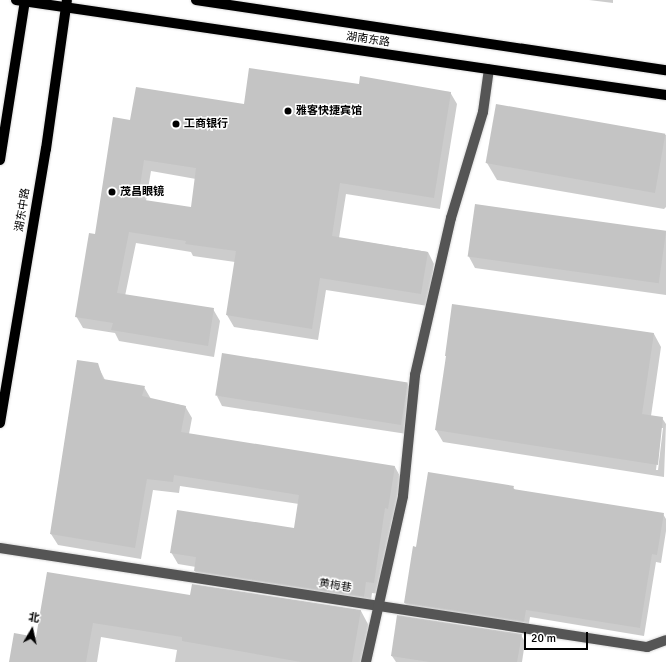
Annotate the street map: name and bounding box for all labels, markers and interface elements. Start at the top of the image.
street label: 湖南东路 [345,30,391,50]
place label: 雅客快捷宾馆 [296,104,362,118]
marker: 雅客快捷宾馆 [283,106,293,116]
place label: 工商银行 [184,117,228,131]
marker: 工商银行 [171,119,181,129]
place label: 茂昌眼镜 [120,185,164,199]
street label: 湖东中路 [13,187,33,233]
marker: 茂昌眼镜 [107,187,117,197]
street label: 黄梅巷 [318,577,352,595]
north arrow [12,610,52,650]
text: 北 [28,610,40,625]
scale bar [526,624,590,650]
text: 20 m [531,631,556,646]

